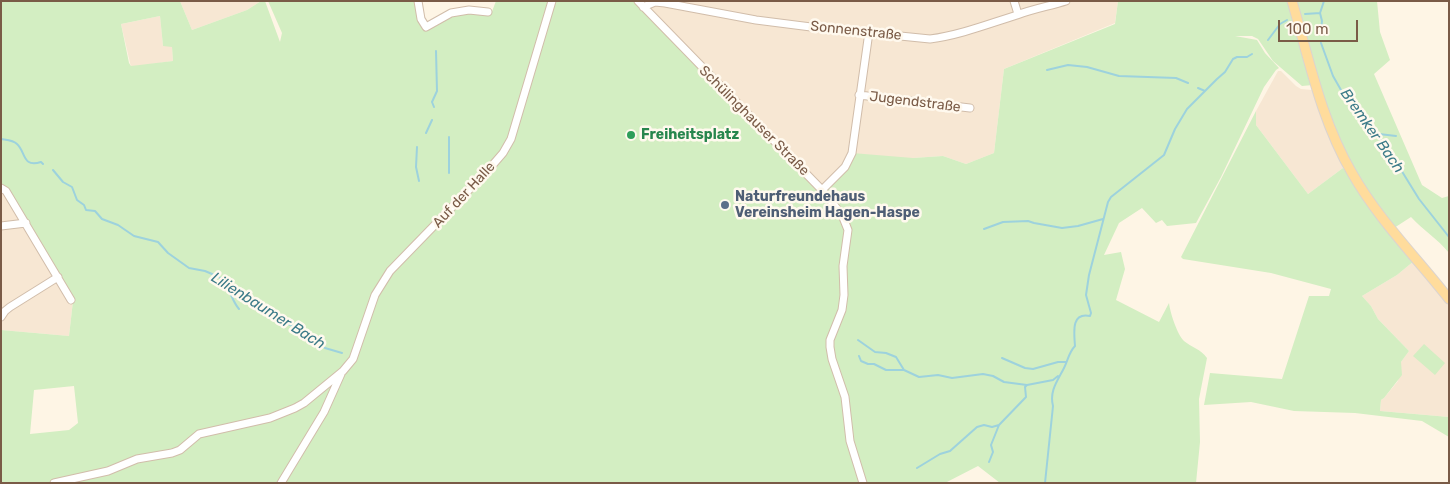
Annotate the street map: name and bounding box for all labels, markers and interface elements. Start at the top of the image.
scale bar [1280,10,1360,42]
street label: Sonnenstraße [810,18,902,44]
text: 100 m [1286,20,1328,38]
street label: Schülinghauser Straße [696,63,812,179]
water label: Bremker Bach [1336,85,1408,177]
street label: Jugendstraße [868,88,962,116]
place label: Freiheitsplatz [641,127,739,143]
marker: Freiheitsplatz [625,129,637,141]
street label: Auf der Halle [429,159,499,231]
place label: Naturfreundehaus Vereinsheim Hagen-Haspe [735,189,920,222]
marker: Naturfreundehaus Vereinsheim Hagen-Haspe [719,199,731,211]
water label: Lilienbaumer Bach [208,269,328,353]

